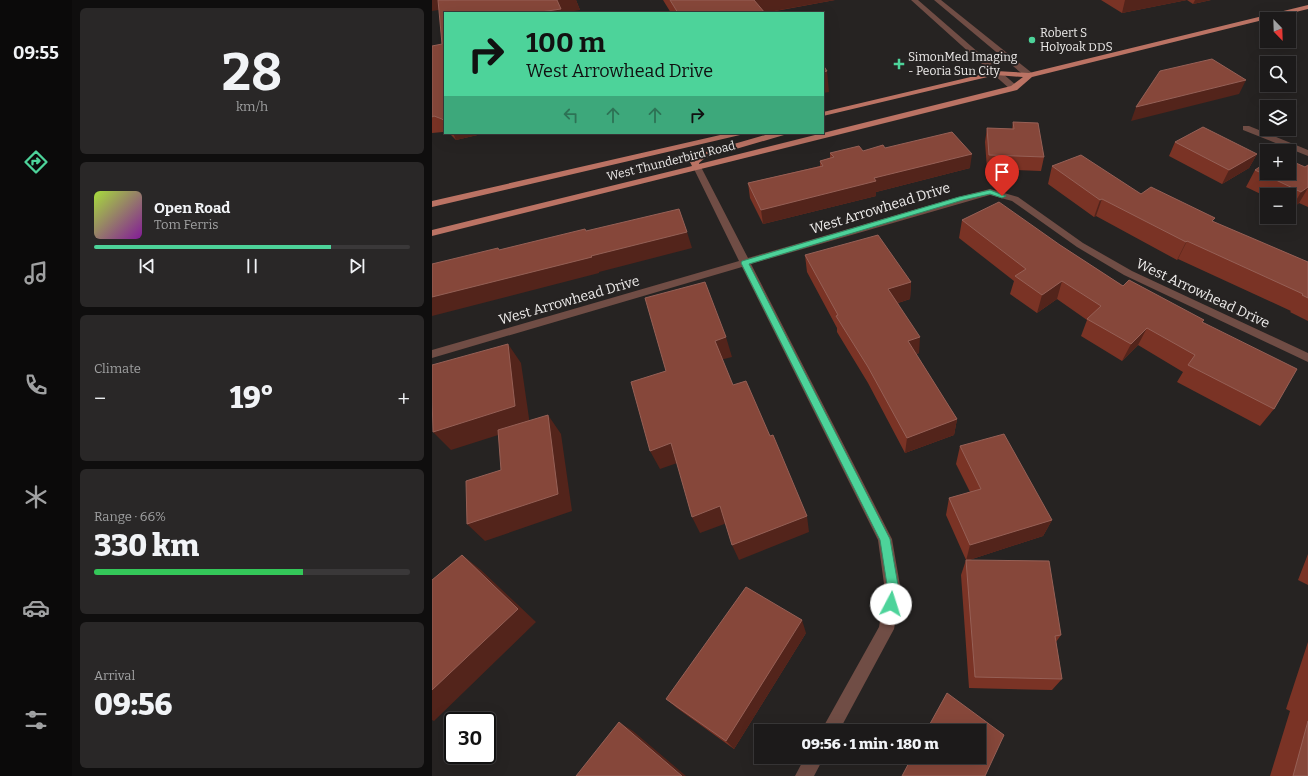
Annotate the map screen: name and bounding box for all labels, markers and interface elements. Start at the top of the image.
north arrow [1260,12,1296,48]
map controls [1260,12,1296,224]
text: 100 m [526,26,605,59]
place label: Robert S Holyoak DDS [1040,26,1113,54]
icon: right [460,28,512,80]
marker: Robert S Holyoak DDS [1027,35,1037,45]
text: 28 [222,41,282,104]
text: 09:55 [13,42,59,64]
place label: SimonMed Imaging - Peoria Sun City [908,50,1018,78]
button: search [1260,56,1296,92]
marker: SimonMed Imaging - Peoria Sun City [893,58,905,70]
text: West Arrowhead Drive [526,60,713,82]
text: km/h [236,99,268,114]
button: layers [1260,100,1296,136]
icon: left [560,104,582,126]
icon: ahead [602,104,624,126]
icon: ahead [644,104,666,126]
icon: right [686,104,708,126]
street label: West Thunderbird Road [605,138,737,184]
button: + [1260,144,1296,180]
icon: directions [22,148,50,176]
pin [985,155,1019,196]
icon: arrive [991,161,1013,183]
street label: West Arrowhead Drive [808,179,952,238]
button: − [1260,188,1296,224]
text: Open Road [154,199,230,217]
text: Tom Ferris [154,217,218,232]
icon: previous [136,255,158,277]
icon: pause [241,255,263,277]
icon: next [346,255,368,277]
street label: West Arrowhead Drive [1133,255,1272,332]
icon: music [22,259,50,287]
street label: West Arrowhead Drive [497,272,641,329]
text: Climate [94,361,141,376]
icon: phone [22,371,50,399]
text: 19° [230,380,274,416]
text: − [94,385,106,412]
text: + [397,385,410,412]
icon: climate [22,483,50,511]
text: Range · 66% [94,509,166,524]
text: 330 km [94,528,199,564]
position arrow [870,583,912,625]
icon: car [22,594,50,622]
text: Arrival [94,668,135,683]
text: 09:56 [94,687,172,723]
icon: filters [22,706,50,734]
speed limit sign: 30 [444,712,496,764]
text: 09:56 · 1 min · 180 m [802,735,938,753]

